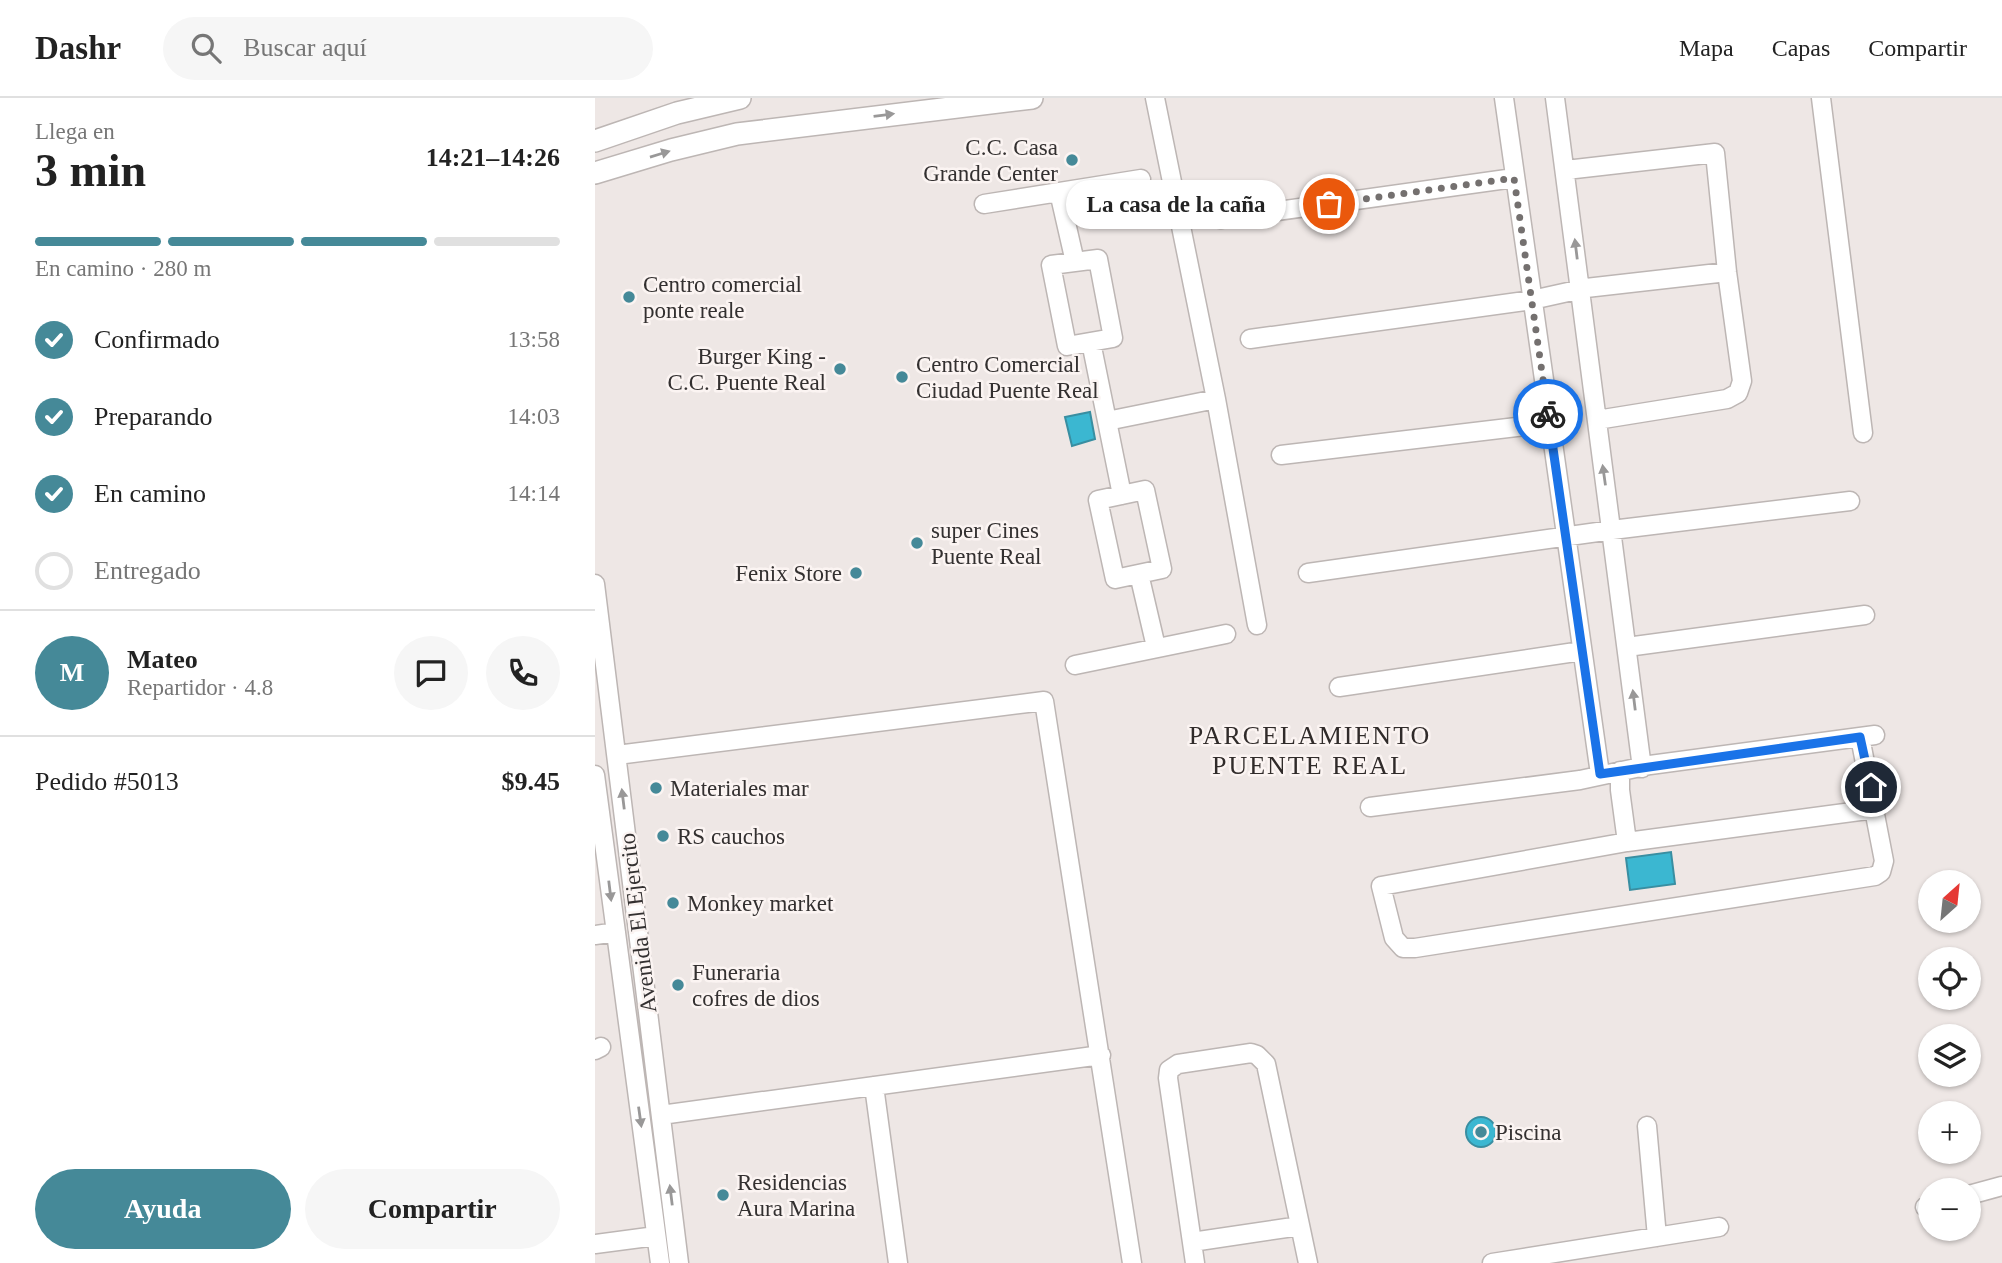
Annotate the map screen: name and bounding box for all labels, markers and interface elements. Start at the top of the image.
search box [163,17,653,80]
icon: search [187,29,225,67]
text: Dashr [35,30,121,66]
text: Buscar aquí [243,33,367,62]
text: Mapa [1679,35,1734,61]
text: Capas [1772,35,1830,61]
text: Compartir [1868,35,1967,61]
one-way arrow [873,110,895,121]
text: Llega en [35,119,115,144]
place label: C.C. Casa Grande Center [923,135,1058,186]
text: 14:21–14:26 [426,143,560,172]
text: 3 min [35,145,146,196]
one-way arrow [650,148,671,158]
marker: C.C. Casa Grande Center [1064,152,1080,168]
pin [1299,174,1359,234]
callout: La casa de la caña [1067,180,1287,228]
icon: bag [1310,185,1348,223]
text: La casa de la caña [1087,192,1265,217]
one-way arrow [1570,238,1581,260]
text: En camino · 280 m [35,256,211,281]
place label: Centro comercial ponte reale [643,272,802,323]
marker: Centro comercial ponte reale [621,289,637,305]
icon: check [35,321,73,359]
text: Confirmado [94,325,220,354]
text: 13:58 [508,327,560,352]
place label: Burger King - C.C. Puente Real [668,344,826,395]
place label: Centro Comercial Ciudad Puente Real [916,352,1099,403]
marker: Burger King - C.C. Puente Real [832,361,848,377]
marker: Centro Comercial Ciudad Puente Real [894,369,910,385]
courier [1513,379,1583,449]
icon: bike [1529,395,1567,433]
icon: check [35,398,73,436]
text: Preparando [94,402,212,431]
text: 14:03 [508,404,560,429]
one-way arrow [1599,464,1610,486]
icon: check [35,475,73,513]
text: En camino [94,479,206,508]
text: 14:14 [508,481,560,506]
place label: super Cines Puente Real [931,518,1042,569]
marker: super Cines Puente Real [909,535,925,551]
text: Entregado [94,556,201,585]
place label: Fenix Store [735,561,842,586]
marker: Fenix Store [848,565,864,581]
button: chat [394,636,468,710]
button: phone [486,636,560,710]
text: Mateo [127,645,198,674]
text: M [60,658,84,687]
text: Repartidor · 4.8 [127,675,273,700]
one-way arrow [1628,689,1639,711]
district label: PARCELAMIENTO PUENTE REAL [1189,721,1431,780]
pin [1841,757,1901,817]
text: Pedido #5013 [35,767,179,796]
text: $9.45 [502,767,560,796]
icon: home [1852,768,1890,806]
place label: Materiales mar [670,776,809,801]
marker: Materiales mar [648,780,664,796]
one-way arrow [617,788,628,810]
place label: RS cauchos [677,824,785,849]
marker: RS cauchos [655,828,671,844]
street label: Avenida El Ejercito [615,832,661,1014]
north arrow [1918,870,1981,933]
map controls [1918,870,1981,1241]
one-way arrow [605,880,616,902]
place label: Monkey market [687,891,834,916]
marker: Monkey market [665,895,681,911]
button: locate [1918,947,1981,1010]
place label: Funeraria cofres de dios [692,960,820,1011]
marker: Funeraria cofres de dios [670,977,686,993]
button: layers [1918,1024,1981,1087]
button: + [1918,1101,1981,1164]
one-way arrow [635,1106,646,1128]
place label: Piscina [1495,1120,1561,1145]
marker: Piscina [1473,1124,1489,1140]
button: Ayuda [35,1169,291,1249]
button: Compartir [305,1169,560,1249]
place label: Residencias Aura Marina [737,1170,855,1221]
button: − [1918,1178,1981,1241]
one-way arrow [665,1184,676,1206]
marker: Residencias Aura Marina [715,1187,731,1203]

